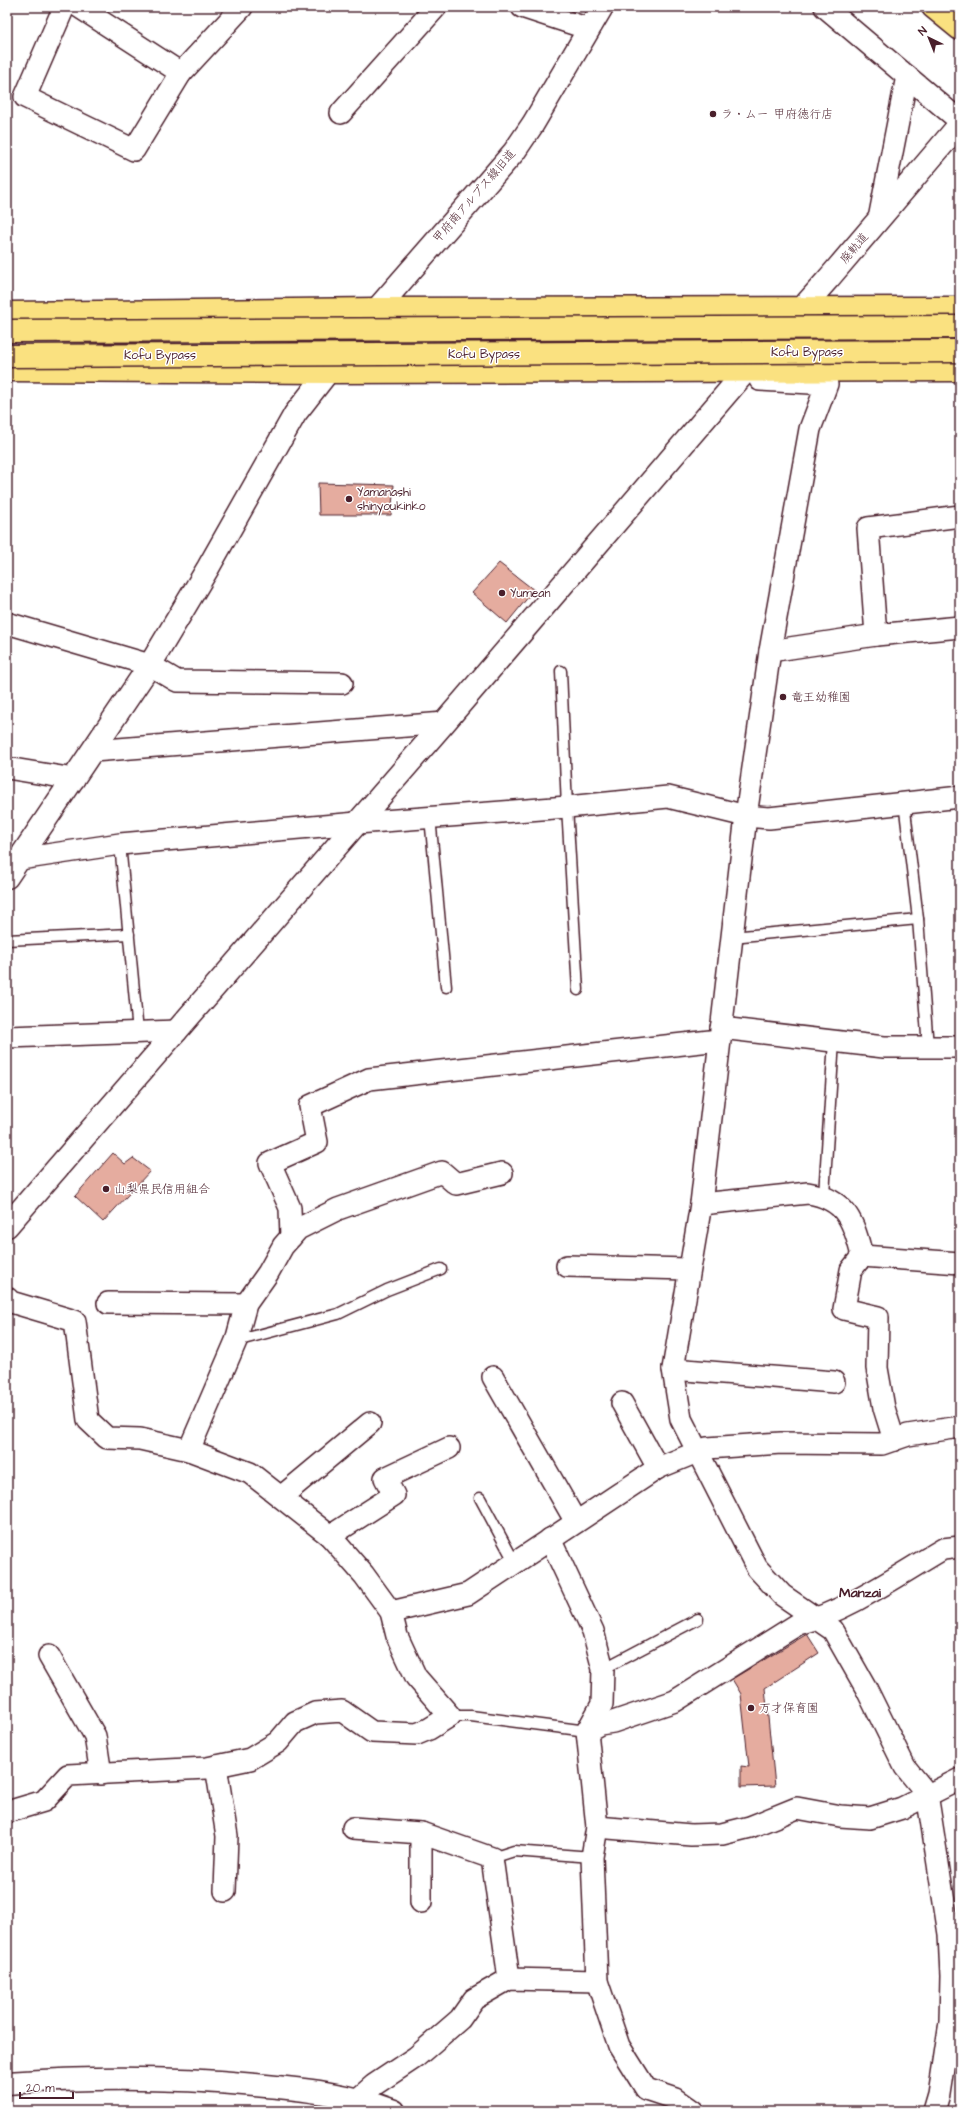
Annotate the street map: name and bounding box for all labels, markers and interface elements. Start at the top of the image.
north arrow [909,18,949,58]
text: N [915,23,930,39]
place label: ラ・ムー 甲府徳行店 [721,106,833,123]
marker: ラ・ムー 甲府徳行店 [708,109,718,119]
street label: 甲府南アルプス線旧道 [429,146,520,247]
street label: 廃軌道 [836,229,872,268]
street label: Kofu Bypass [771,344,843,362]
street label: Kofu Bypass [448,346,520,364]
street label: Kofu Bypass [124,347,196,365]
place label: Yamanashi shinyoukinko [357,484,426,516]
marker: Yamanashi shinyoukinko [344,494,354,504]
place label: Yumean [510,585,550,602]
marker: Yumean [497,588,507,598]
place label: 竜王幼稚園 [791,689,851,706]
marker: 竜王幼稚園 [778,692,788,702]
place label: 山梨県民信用組合 [114,1181,210,1198]
marker: 山梨県民信用組合 [101,1184,111,1194]
district label: Manzai [839,1583,882,1603]
place label: 万才保育園 [759,1700,819,1717]
marker: 万才保育園 [746,1703,756,1713]
scale bar [20,2074,73,2100]
text: 20 m [26,2080,55,2097]

